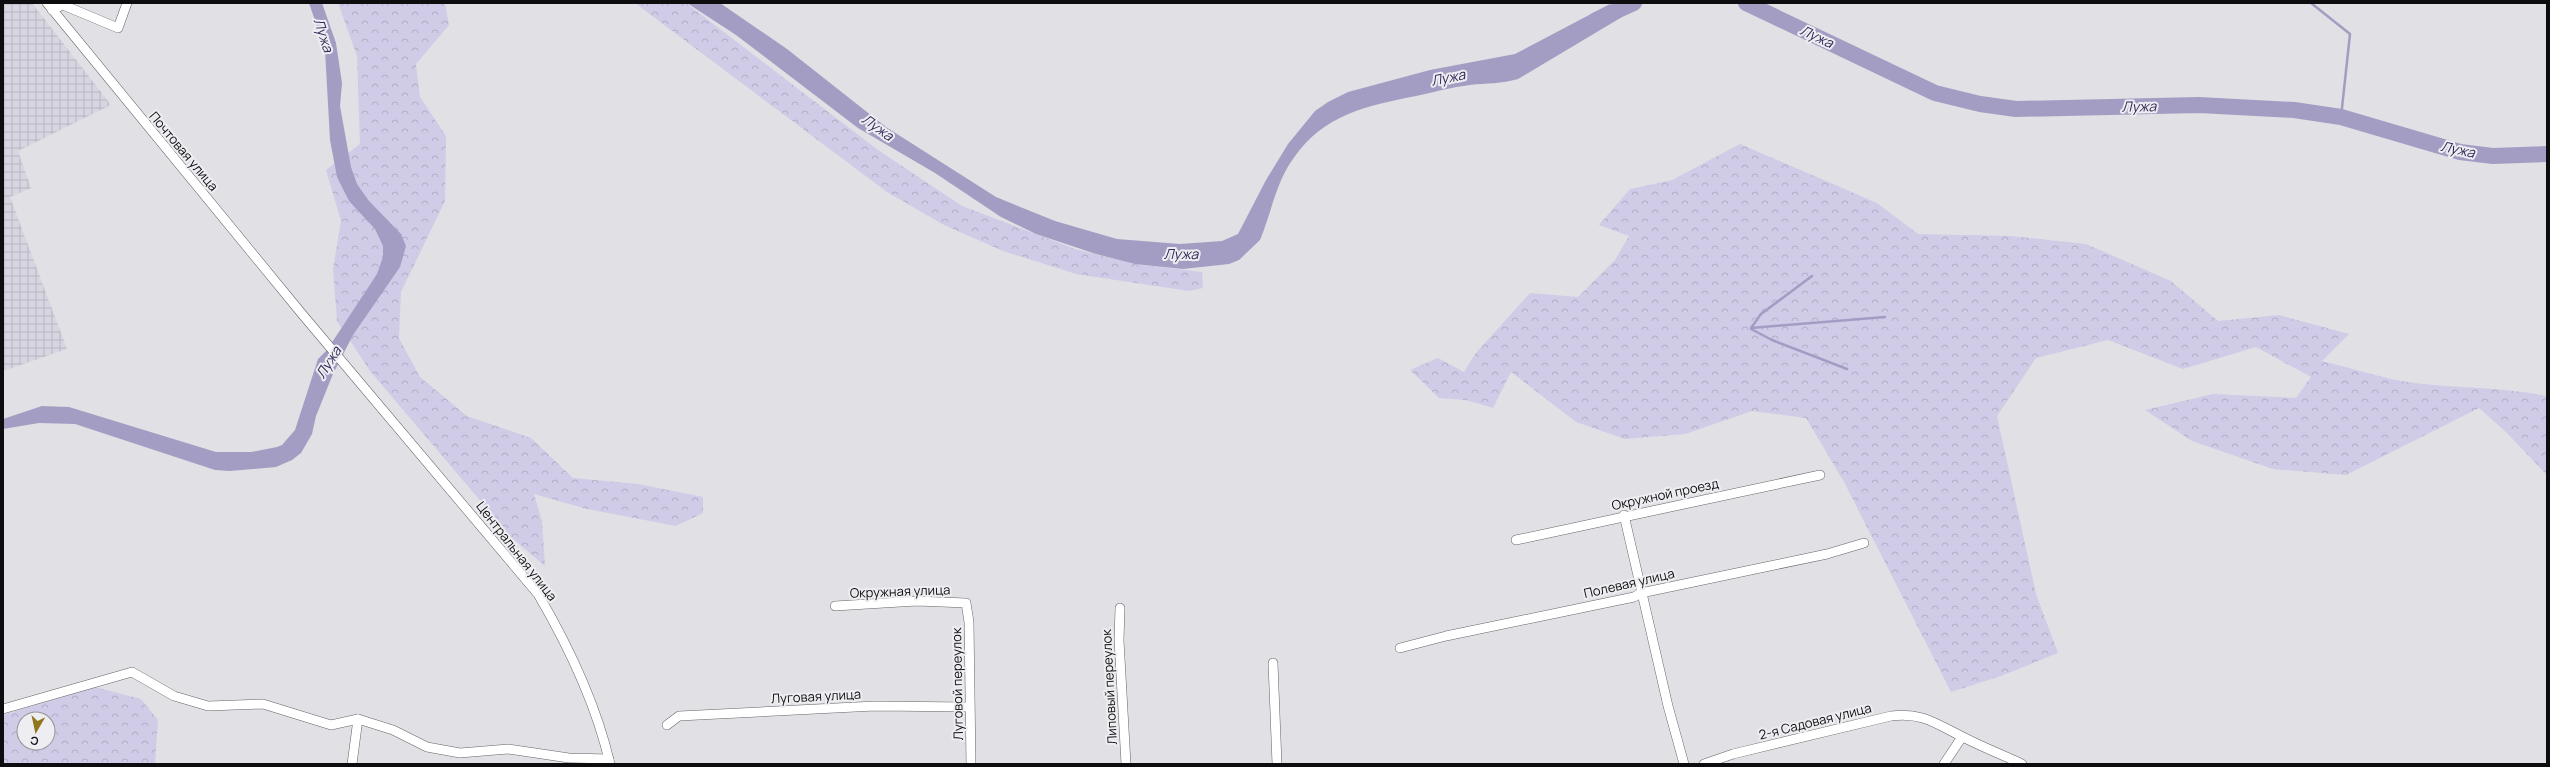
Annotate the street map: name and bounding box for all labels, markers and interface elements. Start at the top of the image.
water label: Лужа [310,16,339,55]
water label: Лужа [1797,20,1838,52]
water label: Лужа [1429,64,1468,90]
water label: Лужа [2122,96,2158,116]
street label: Почтовая улица [145,107,223,195]
water label: Лужа [858,109,899,145]
water label: Лужа [2439,136,2478,162]
water label: Лужа [1164,244,1199,263]
water label: Лужа [311,341,346,382]
street label: Окружной проезд [1610,474,1720,514]
street label: Центральная улица [472,497,562,605]
street label: Полевая улица [1582,564,1676,602]
street label: Окружная улица [849,580,951,602]
street label: Луговой переулок [947,627,967,740]
street label: Липовый переулок [1097,628,1121,745]
street label: Луговая улица [770,685,862,707]
street label: 2-я Садовая улица [1757,698,1873,744]
north arrow [16,711,56,751]
text: С [29,733,40,749]

